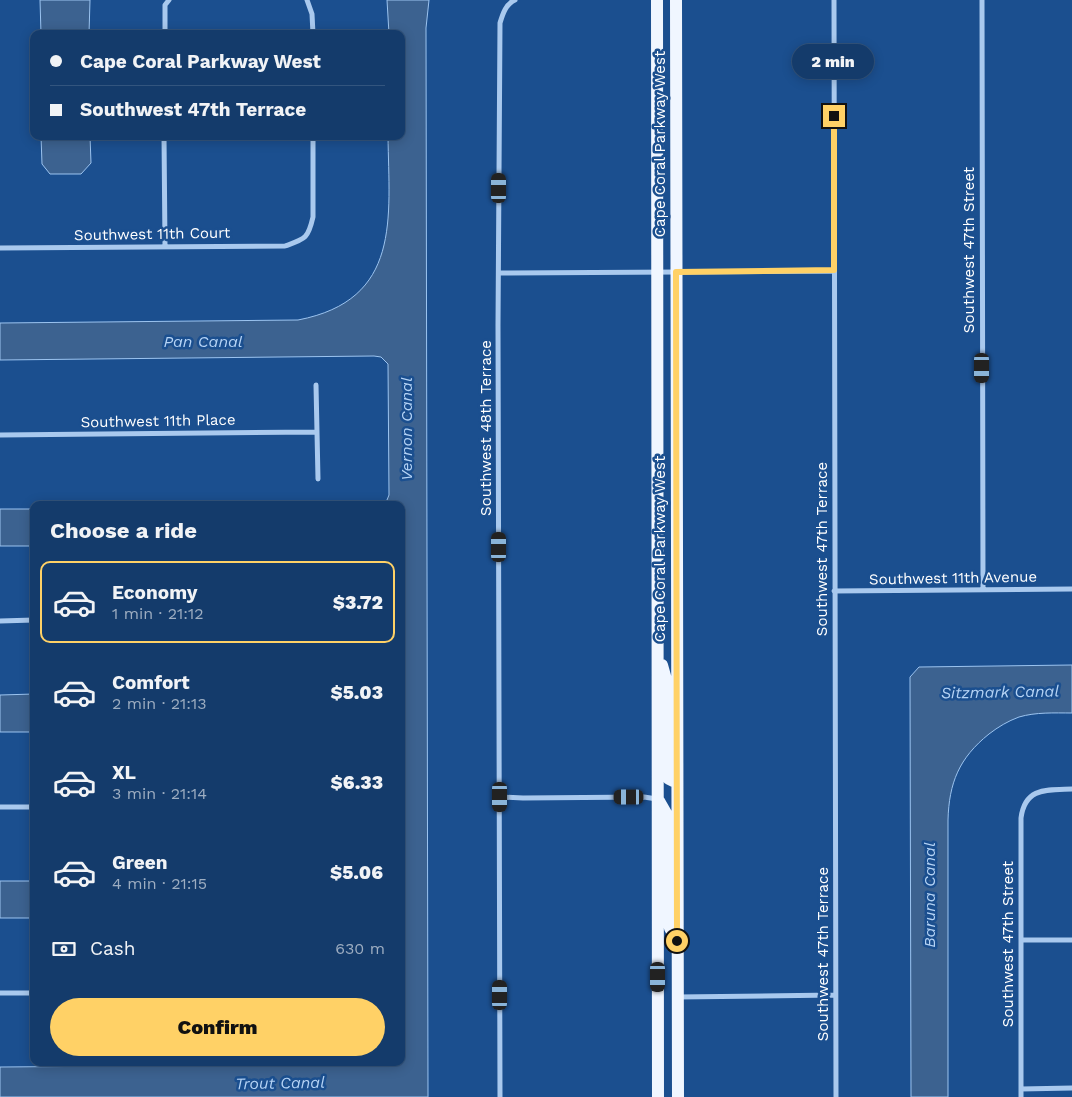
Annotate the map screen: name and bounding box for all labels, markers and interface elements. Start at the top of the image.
callout: 2 min [793,44,875,78]
text: Cape Coral Parkway West [80,50,321,73]
street label: Cape Coral Parkway West [651,50,669,237]
text: 2 min [811,52,855,71]
text: Southwest 47th Terrace [80,98,306,121]
route end [823,105,845,127]
street label: Southwest 47th Street [960,166,978,333]
car [491,173,506,203]
street label: Southwest 11th Court [74,224,231,244]
water label: Pan Canal [163,332,243,351]
street label: Southwest 48th Terrace [477,340,495,516]
car [974,353,989,383]
water label: Vernon Canal [397,377,416,481]
street label: Southwest 11th Place [80,411,236,431]
street label: Cape Coral Parkway West [651,455,669,642]
street label: Southwest 47th Terrace [813,462,831,636]
text: Choose a ride [50,518,197,543]
car [491,532,506,562]
street label: Southwest 11th Avenue [869,568,1037,588]
icon: car [52,580,97,625]
text: Economy [112,581,197,604]
text: $3.72 [333,591,383,614]
text: 1 min · 21:12 [112,604,204,623]
icon: car [52,670,97,715]
text: Comfort [112,671,190,694]
text: $5.03 [330,681,383,704]
water label: Sitzmark Canal [941,681,1059,703]
text: 2 min · 21:13 [112,694,207,713]
icon: car [52,760,97,805]
text: XL [112,761,136,784]
text: $6.33 [331,771,383,794]
car [492,782,507,812]
text: 3 min · 21:14 [112,784,207,803]
car [614,790,644,805]
water label: Baruna Canal [920,842,939,948]
icon: car [52,850,97,895]
text: Green [112,851,168,874]
street label: Southwest 47th Street [999,860,1017,1027]
text: $5.06 [330,861,383,884]
street label: Southwest 47th Terrace [814,867,832,1041]
text: 4 min · 21:15 [112,874,207,893]
route start [666,930,688,952]
icon: cash [50,935,78,963]
text: Cash [90,937,136,960]
text: 630 m [335,939,385,958]
car [650,962,665,992]
car [492,980,507,1010]
button: Confirm [50,998,385,1056]
water label: Trout Canal [235,1073,325,1093]

